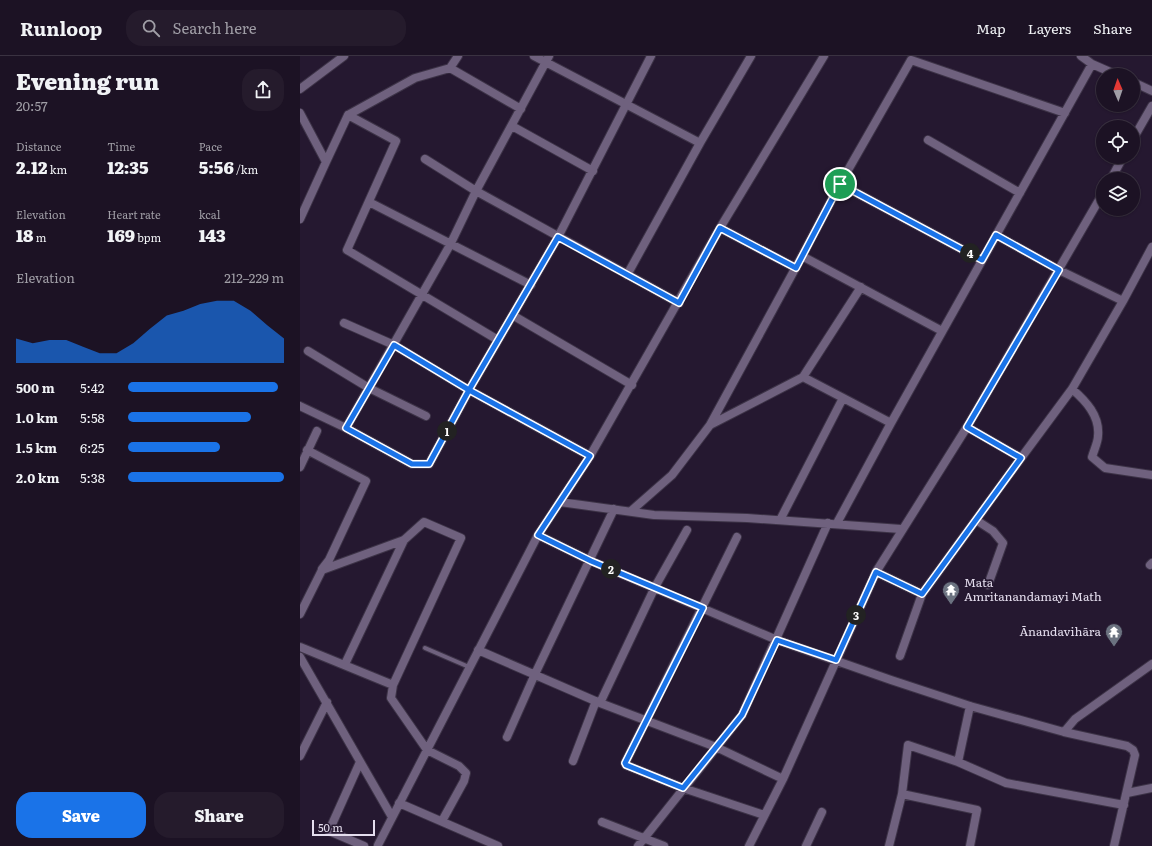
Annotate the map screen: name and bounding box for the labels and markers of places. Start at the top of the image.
pin [823,167,857,201]
pin: 4 [960,243,980,263]
pin: 1 [437,421,457,441]
pin: 2 [601,559,621,579]
place label: Mata Amritanandamayi Math [964,573,1102,605]
temple icon: Mata Amritanandamayi Math [941,580,961,605]
pin: 3 [846,605,866,625]
place label: Ānandavihāra [1019,622,1102,640]
temple icon: Ānandavihāra [1104,622,1124,647]

